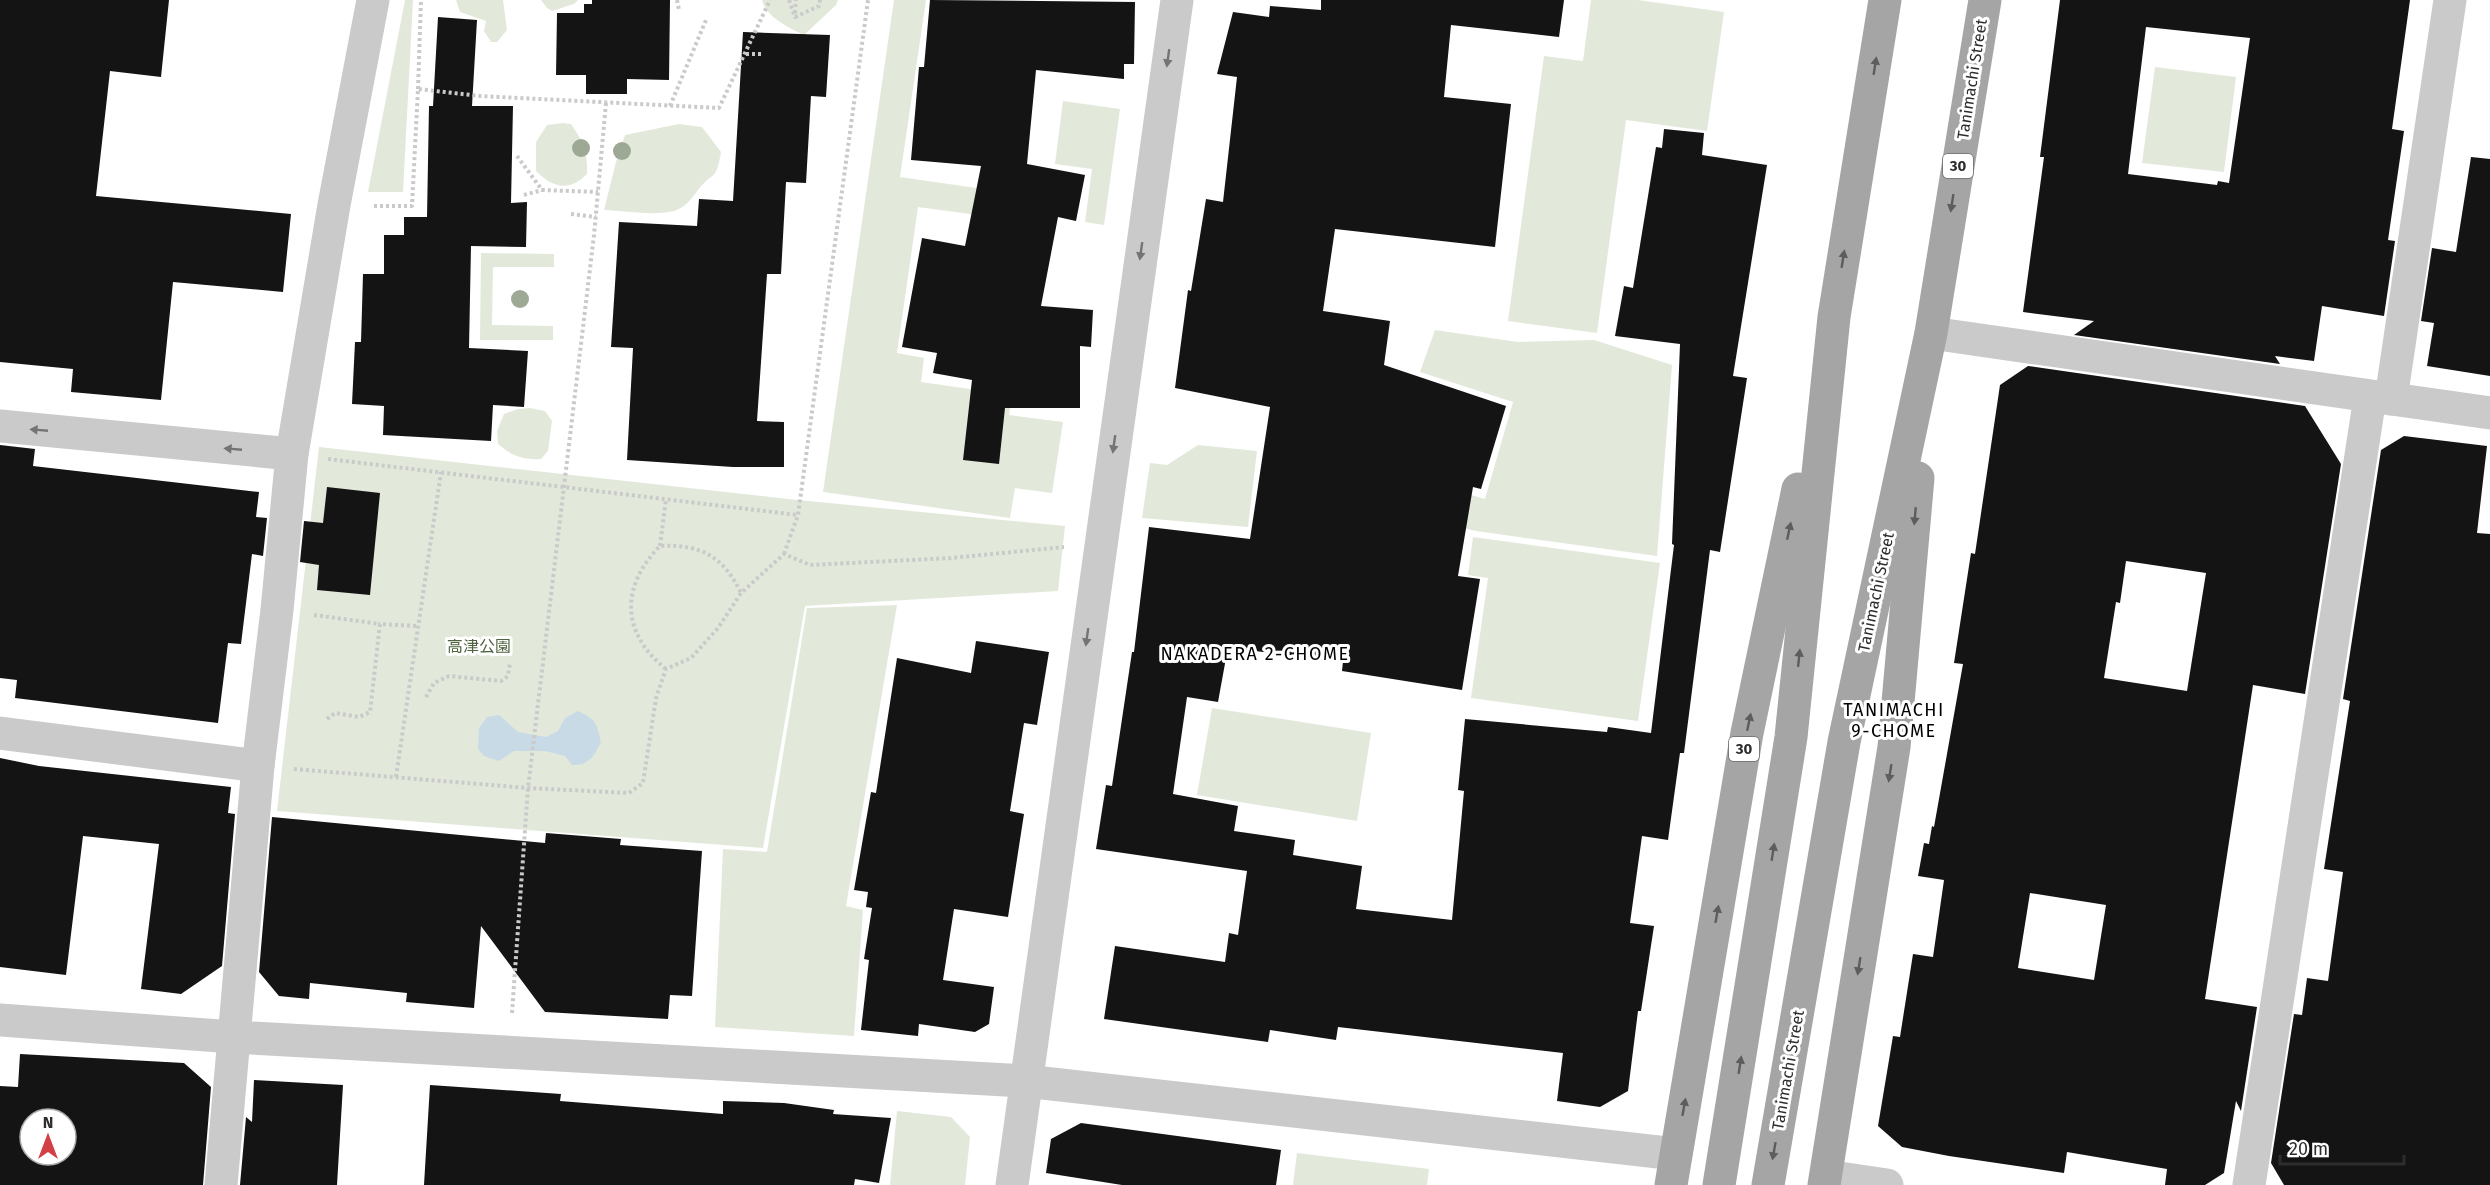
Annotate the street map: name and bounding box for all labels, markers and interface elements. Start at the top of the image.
street label: Tanimachi Street [1953,17,1991,141]
one-way arrow [1164,49,1173,68]
one-way arrow [1870,57,1879,76]
road number: 30 [1943,154,1973,178]
one-way arrow [1948,193,1957,212]
one-way arrow [1137,242,1146,261]
one-way arrow [1839,249,1848,268]
one-way arrow [30,425,49,435]
one-way arrow [1110,435,1119,454]
one-way arrow [224,444,243,454]
one-way arrow [1910,507,1920,526]
one-way arrow [1785,522,1794,541]
street label: Tanimachi Street [1854,530,1898,653]
one-way arrow [1082,628,1092,647]
park label: 高津公園 [447,637,511,656]
district label: NAKADERA 2-CHOME [1160,643,1350,665]
one-way arrow [1794,649,1804,668]
district label: TANIMACHI 9-CHOME [1843,699,1945,742]
one-way arrow [1745,712,1754,731]
road number: 30 [1729,737,1759,761]
one-way arrow [1885,764,1894,783]
one-way arrow [1769,842,1778,861]
one-way arrow [1712,905,1721,924]
one-way arrow [1854,956,1863,975]
street label: Tanimachi Street [1768,1008,1808,1132]
one-way arrow [1735,1056,1744,1075]
one-way arrow [1680,1097,1689,1116]
north arrow [18,1107,78,1167]
text: N [43,1113,53,1132]
scale bar [2280,1128,2404,1166]
text: 20 m [2289,1138,2328,1160]
one-way arrow [1769,1142,1778,1161]

